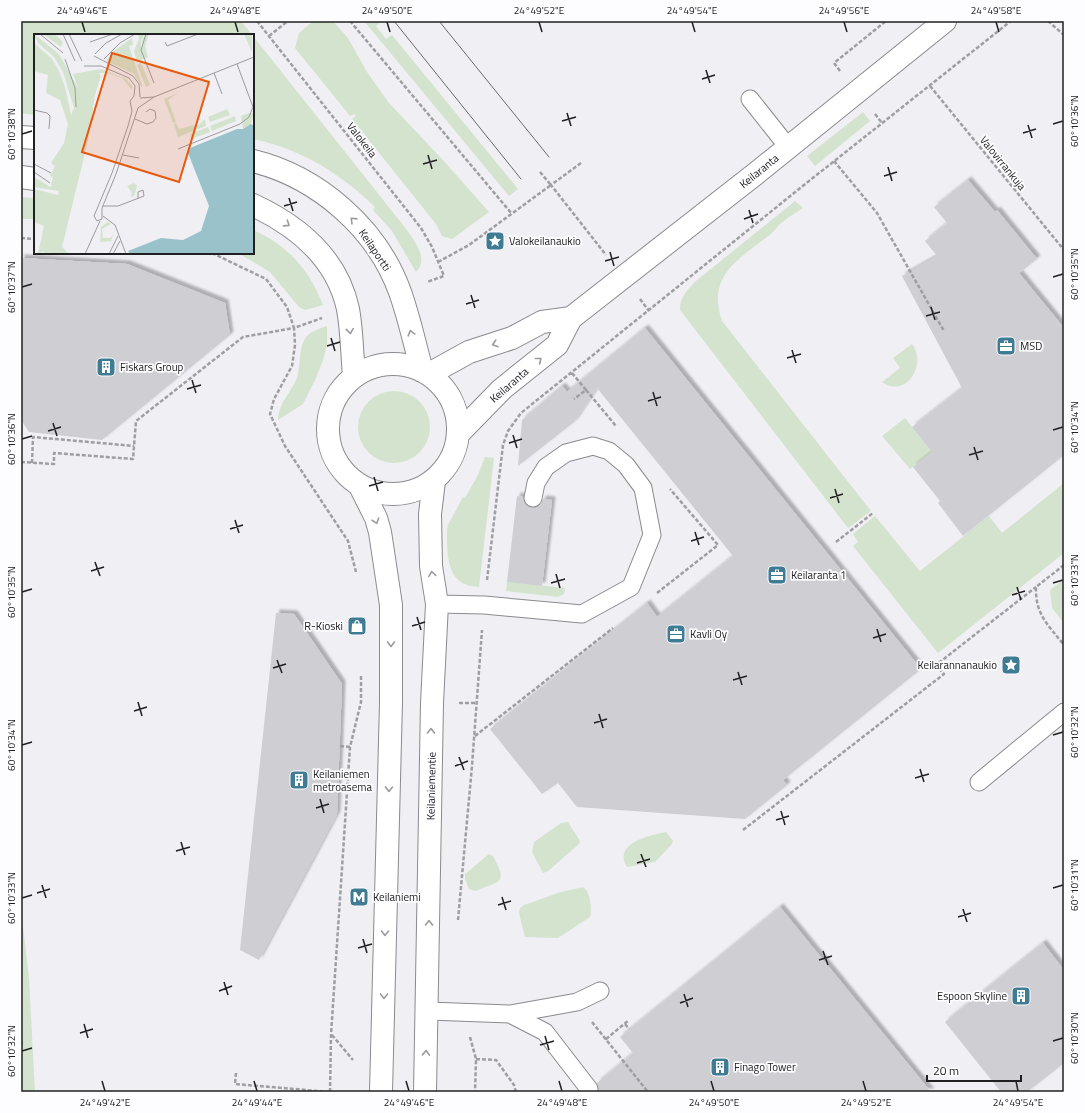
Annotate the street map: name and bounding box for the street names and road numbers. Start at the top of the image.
street label: Valokeila [343,119,381,162]
street label: Valovirrankuja [976,132,1030,194]
street label: Keilaranta [736,150,783,192]
street label: Keilaportti [355,226,395,274]
street label: Keilaranta [486,363,532,406]
street label: Keilaniementie [422,751,440,820]

